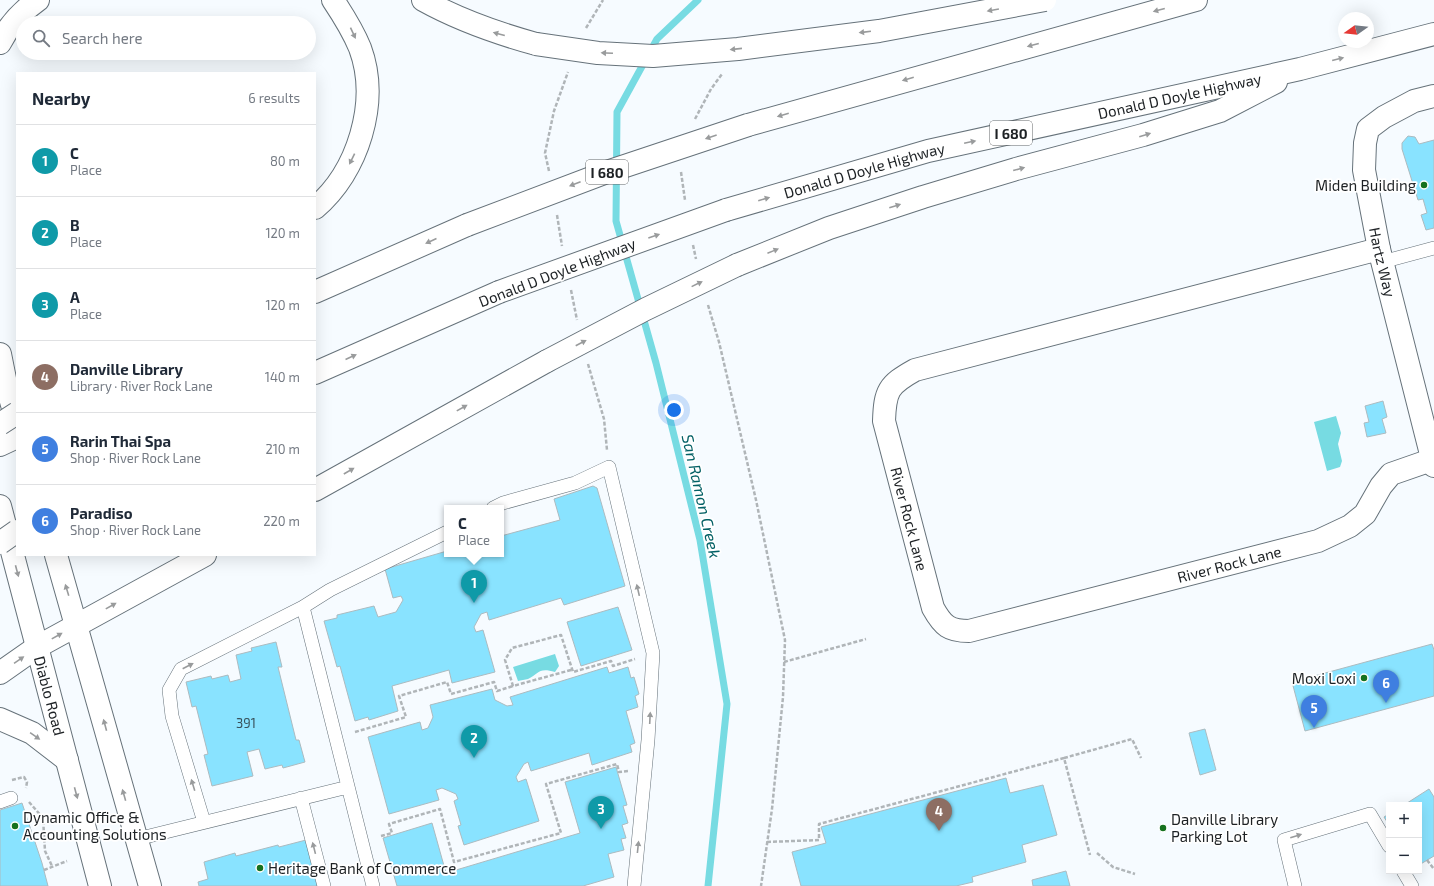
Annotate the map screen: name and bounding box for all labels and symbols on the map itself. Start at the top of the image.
one-way arrow [987,7,999,13]
one-way arrow [1152,7,1164,13]
north arrow [1338,12,1374,48]
one-way arrow [350,28,356,39]
one-way arrow [859,29,871,35]
one-way arrow [492,30,505,36]
one-way arrow [1027,42,1039,48]
one-way arrow [730,46,742,52]
one-way arrow [601,50,613,57]
one-way arrow [1332,56,1344,62]
street label: Donald D Doyle Highway [1096,69,1263,122]
one-way arrow [902,76,914,82]
one-way arrow [777,112,789,118]
road number: I 680 [990,121,1032,145]
one-way arrow [1139,132,1151,138]
one-way arrow [705,135,717,141]
one-way arrow [964,138,976,144]
street label: Donald D Doyle Highway [782,139,947,202]
one-way arrow [349,153,355,164]
road number: I 680 [586,160,628,184]
one-way arrow [1013,165,1026,171]
place label: Miden Building [1315,176,1417,194]
marker: Miden Building [1419,180,1429,190]
one-way arrow [569,182,581,188]
one-way arrow [758,196,770,202]
one-way arrow [889,203,901,209]
street label: Hartz Way [1366,226,1400,299]
one-way arrow [648,233,660,239]
street label: Donald D Doyle Highway [476,234,638,310]
one-way arrow [426,238,437,244]
one-way arrow [767,247,779,253]
one-way arrow [692,281,703,287]
one-way arrow [576,340,587,346]
one-way arrow [345,354,356,360]
your location [664,400,684,420]
one-way arrow [457,404,468,411]
water label: San Ramon Creek [679,432,725,560]
street label: River Rock Lane [887,465,932,573]
one-way arrow [343,468,355,474]
street label: River Rock Lane [1175,542,1283,586]
one-way arrow [14,565,20,577]
pin: 1 [461,570,487,603]
one-way arrow [635,583,641,595]
one-way arrow [64,584,70,596]
one-way arrow [105,603,117,610]
one-way arrow [52,633,63,640]
street label: Diablo Road [31,654,69,737]
one-way arrow [13,656,24,664]
one-way arrow [182,663,193,669]
place label: Moxi Loxi [1292,669,1356,687]
pin: 6 [1373,670,1399,703]
marker: Moxi Loxi [1359,673,1369,683]
pin: 5 [1301,695,1327,728]
one-way arrow [646,712,653,724]
house number: 391 [236,715,256,731]
one-way arrow [102,719,108,731]
pin: 2 [461,725,487,758]
one-way arrow [30,732,41,740]
one-way arrow [190,779,196,791]
one-way arrow [73,787,79,800]
one-way arrow [121,788,127,800]
pin: 3 [588,796,614,829]
pin: 4 [926,798,952,831]
place label: Dynamic Office & Accounting Solutions [23,808,167,843]
place label: Danville Library Parking Lot [1171,810,1278,845]
marker: Dynamic Office & Accounting Solutions [10,821,20,831]
marker: Danville Library Parking Lot [1158,823,1168,833]
one-way arrow [1290,833,1302,839]
one-way arrow [635,841,641,853]
one-way arrow [311,842,317,854]
place label: Heritage Bank of Commerce [268,859,456,877]
marker: Heritage Bank of Commerce [255,863,265,873]

